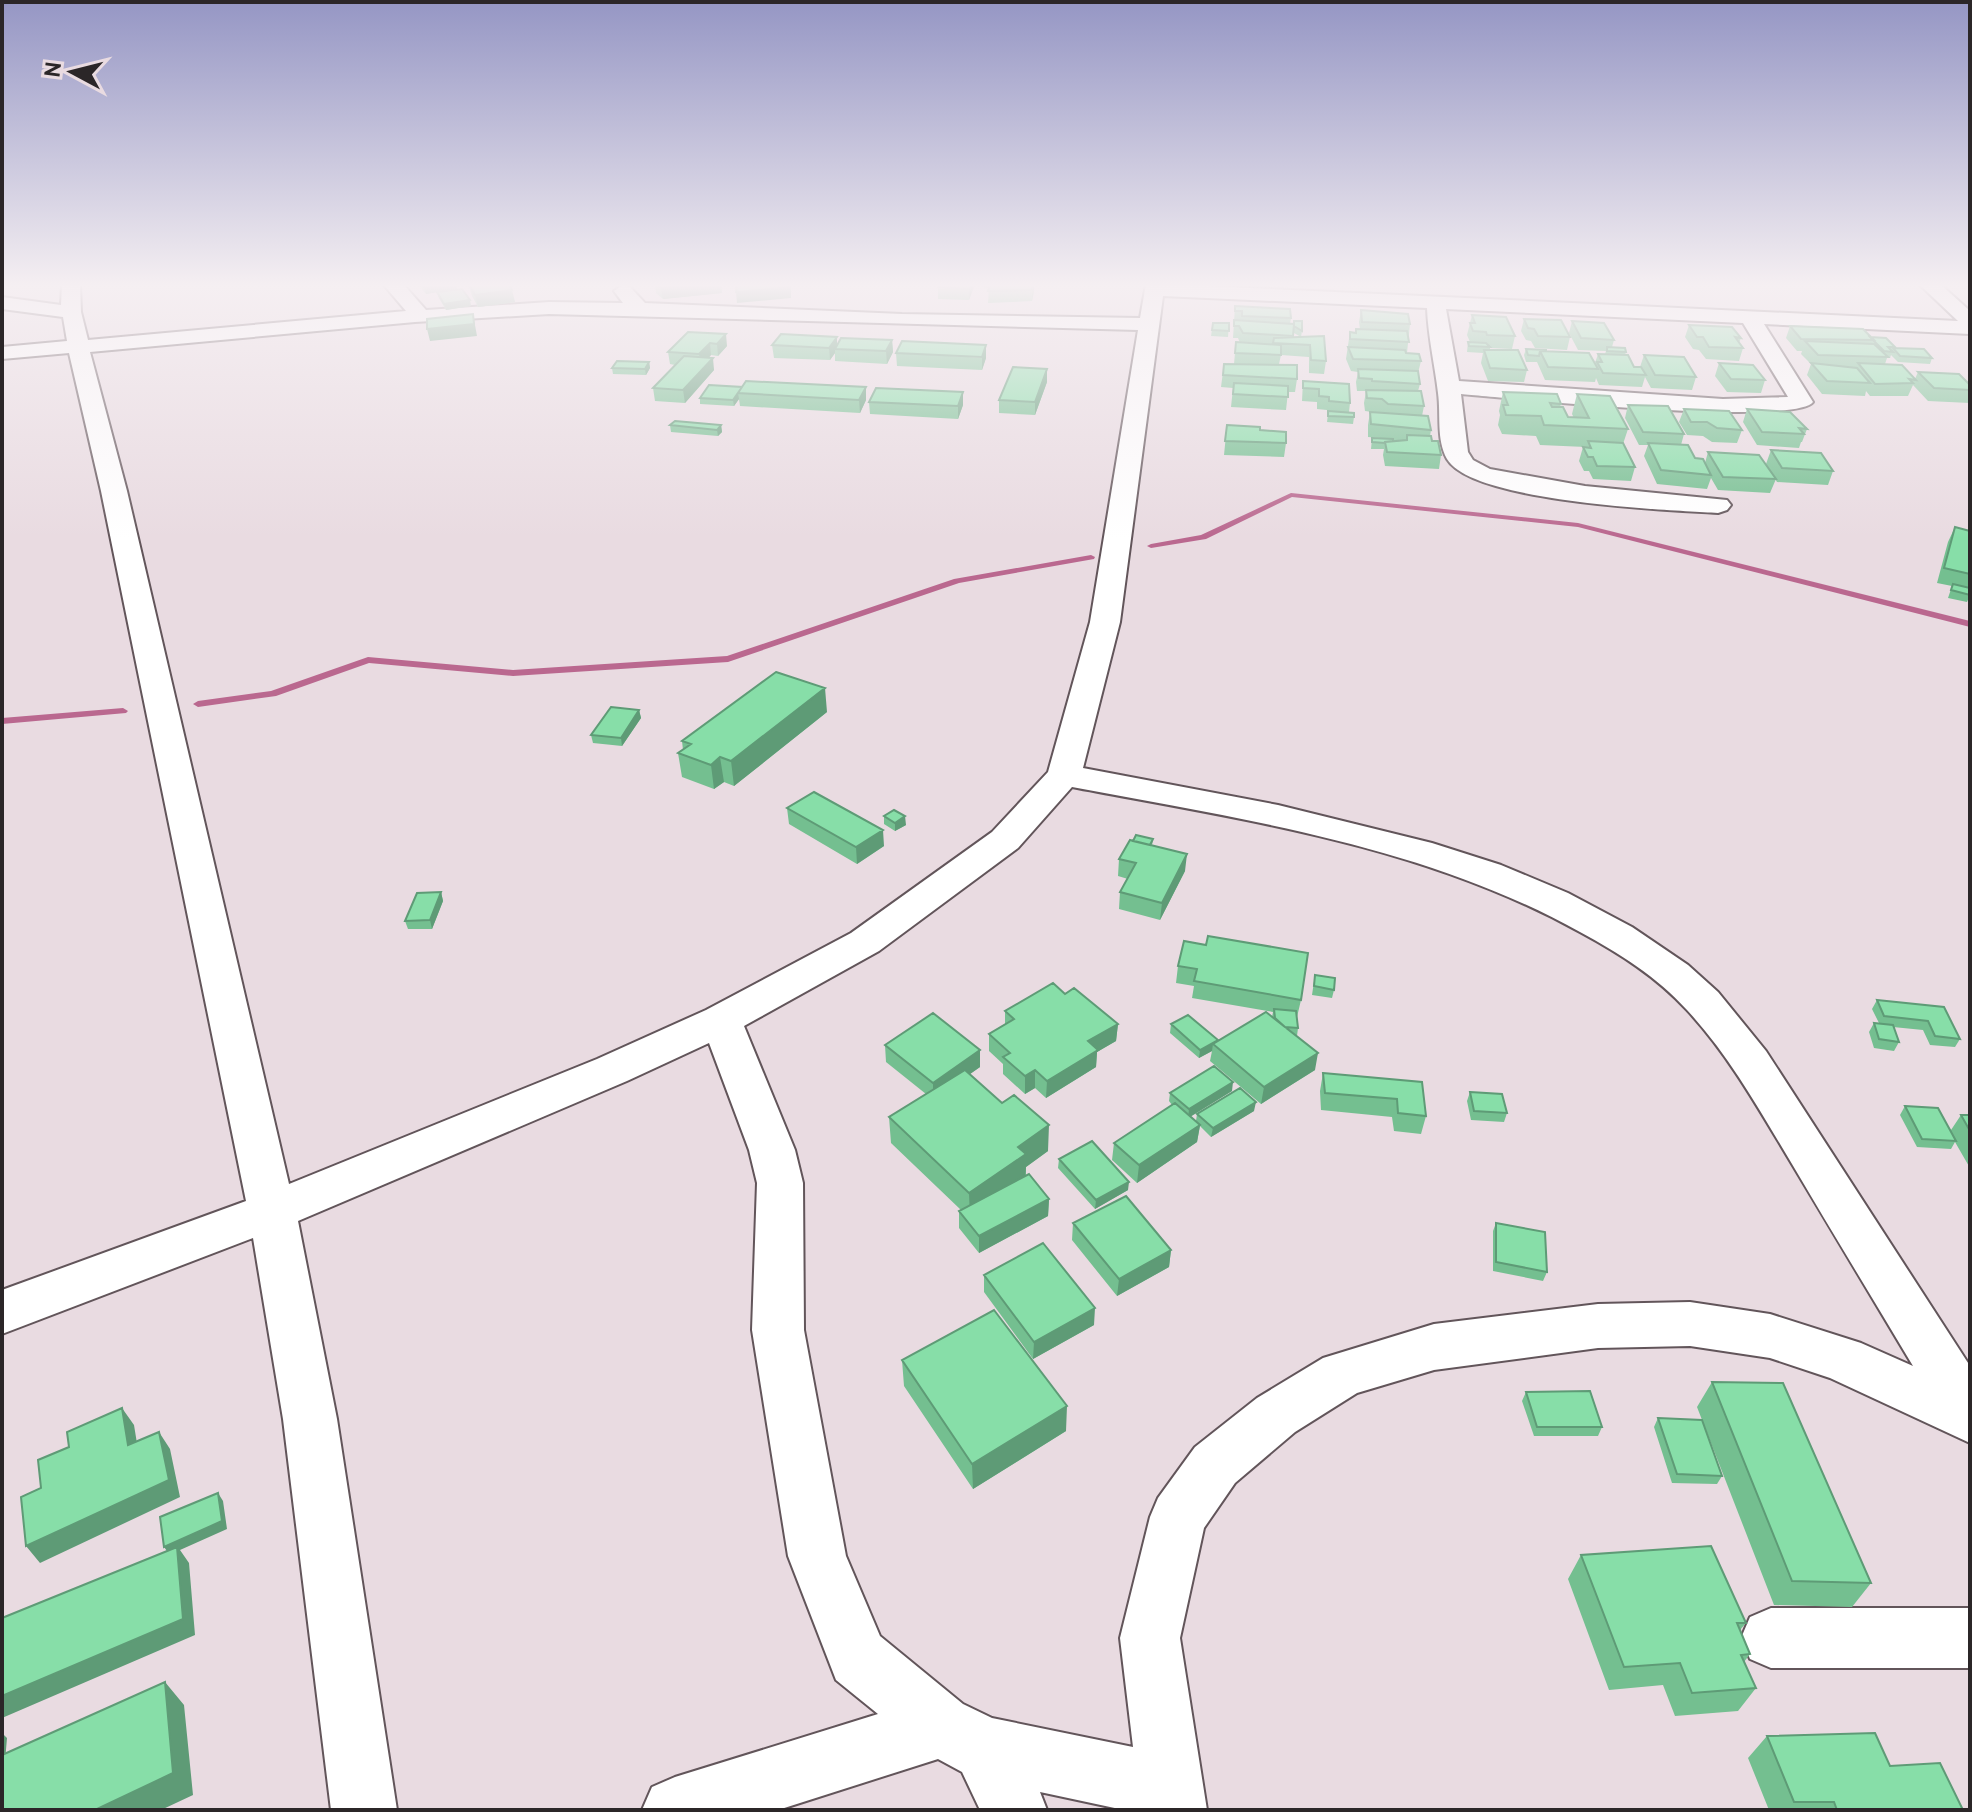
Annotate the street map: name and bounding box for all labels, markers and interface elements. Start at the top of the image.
north arrow [32,32,112,112]
text: N [40,60,69,79]

